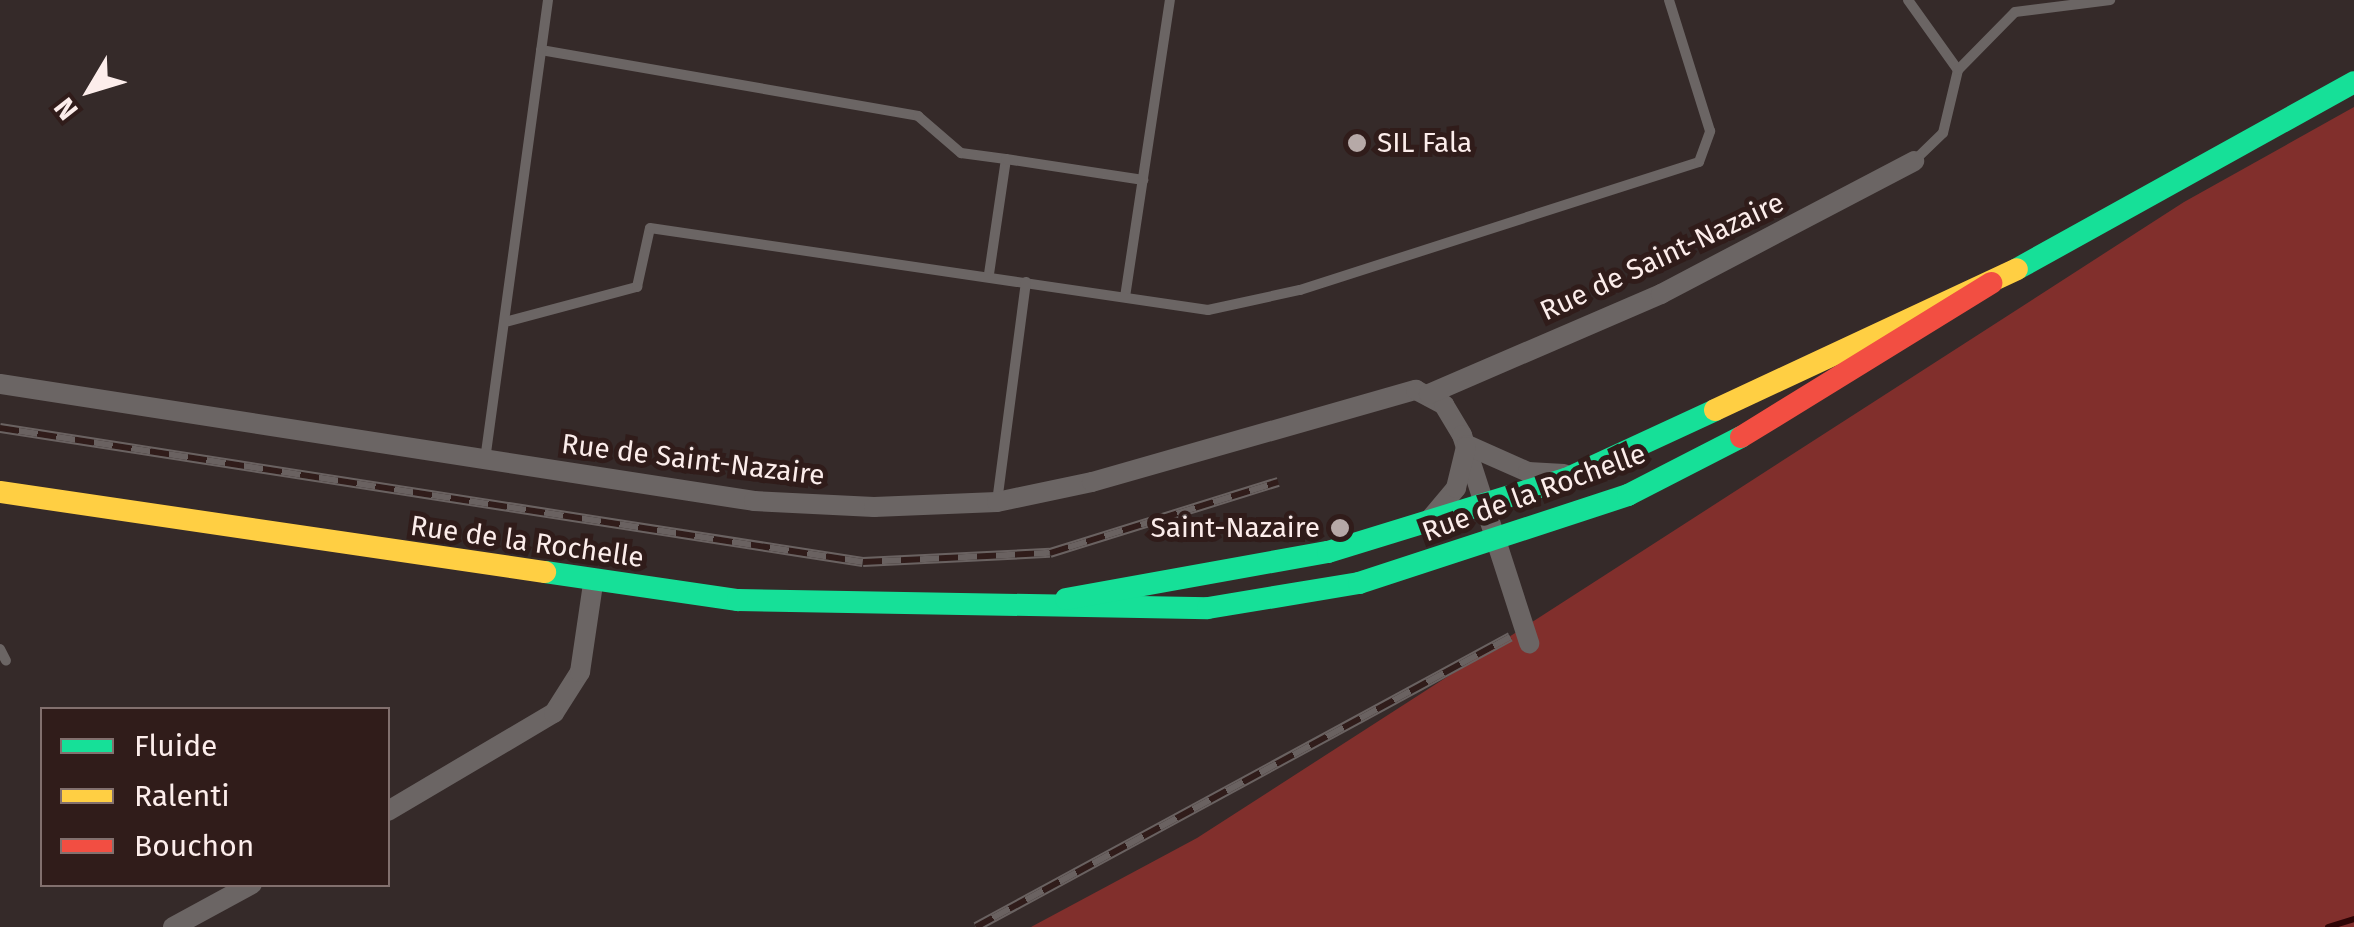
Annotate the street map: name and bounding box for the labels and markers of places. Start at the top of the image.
place label: SIL Fala [1377,126,1472,160]
marker: SIL Fala [1346,132,1368,154]
place label: Saint-Nazaire [1150,511,1320,545]
marker: Saint-Nazaire [1329,517,1351,539]

